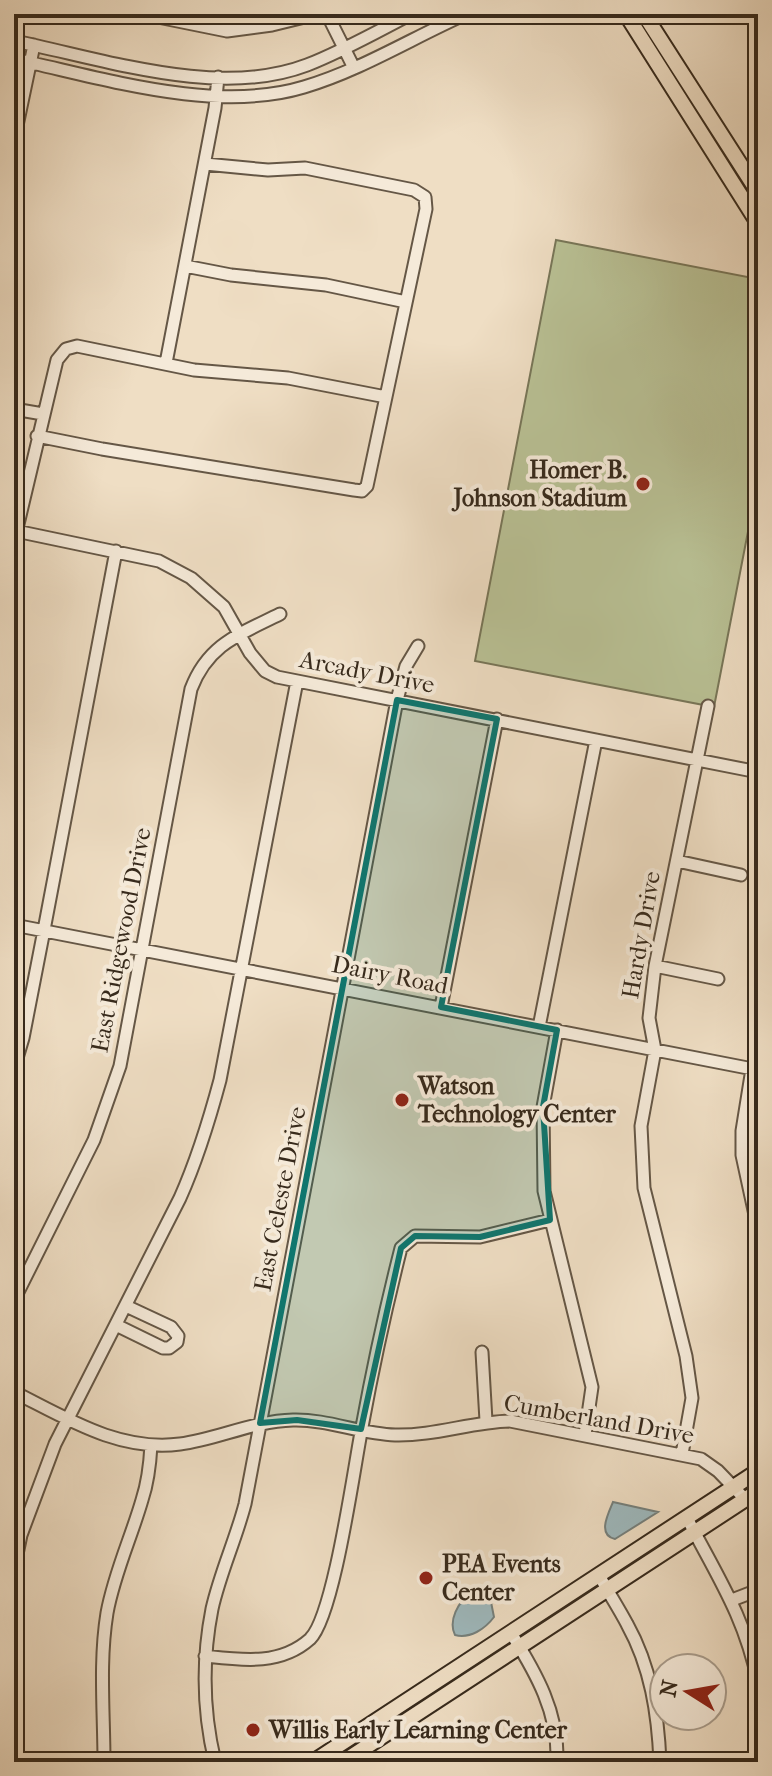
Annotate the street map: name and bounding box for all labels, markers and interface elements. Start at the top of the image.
place label: Homer B. Johnson Stadium [452,456,628,512]
marker: Homer B. Johnson Stadium [634,475,652,493]
street label: Arcady Drive [296,645,437,699]
street label: East Ridgewood Drive [85,825,157,1055]
street label: Hardy Drive [616,869,666,1001]
street label: Dairy Road [329,950,452,1000]
place label: Watson Technology Center [417,1072,617,1128]
marker: Watson Technology Center [393,1091,411,1109]
street label: East Celeste Drive [248,1104,312,1294]
street label: Cumberland Drive [502,1388,696,1450]
place label: PEA Events Center [442,1550,561,1606]
marker: PEA Events Center [417,1569,435,1587]
north arrow [648,1652,728,1732]
text: N [655,1677,684,1699]
place label: Willis Early Learning Center [268,1716,568,1744]
marker: Willis Early Learning Center [244,1721,262,1739]

